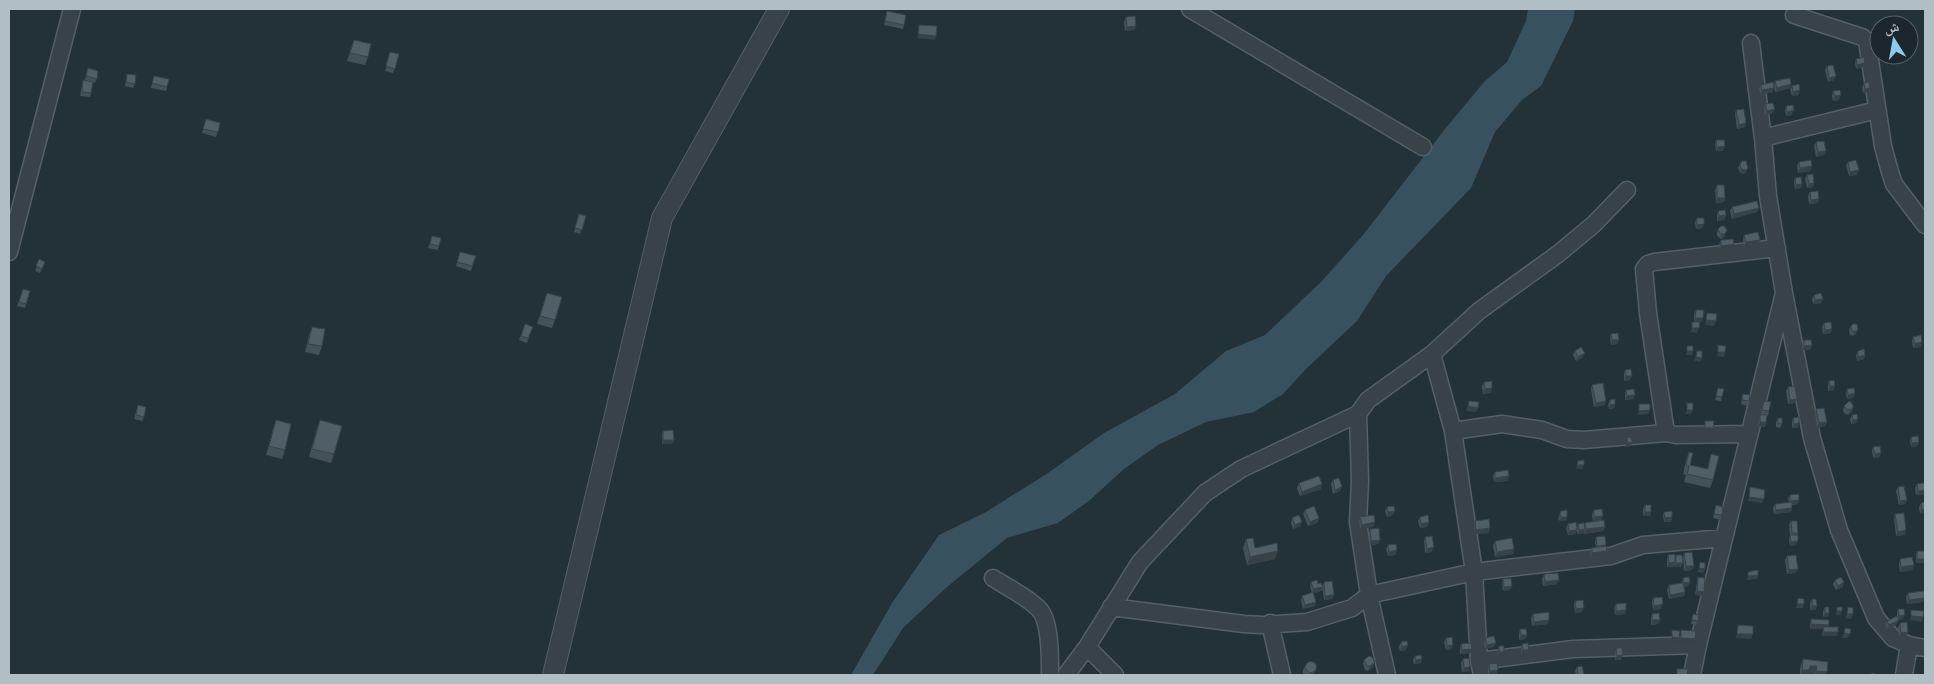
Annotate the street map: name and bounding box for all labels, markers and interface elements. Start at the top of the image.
north arrow [1869,15,1919,65]
text: ش [1883,18,1901,37]

